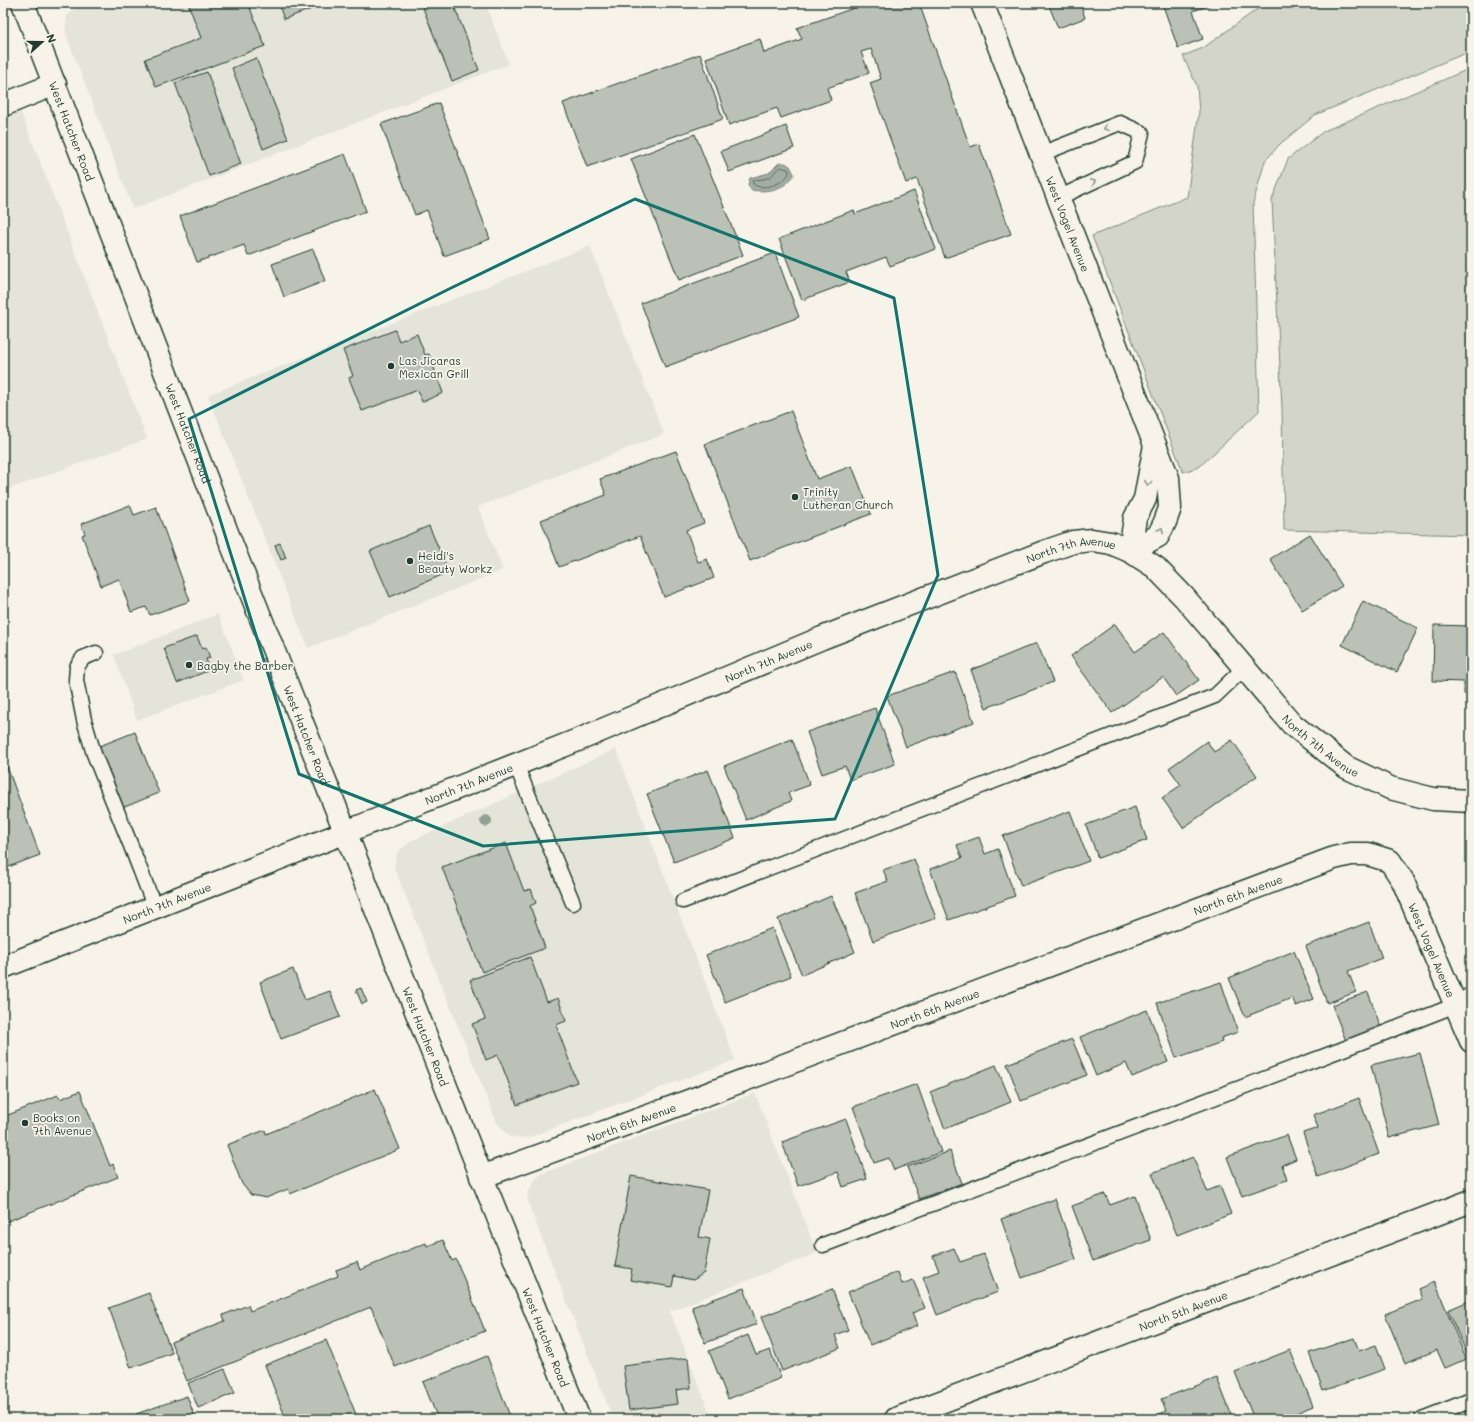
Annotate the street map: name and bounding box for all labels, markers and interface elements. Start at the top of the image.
north arrow [22,22,62,62]
text: N [43,32,60,45]
street label: West Hatcher Road [46,79,98,183]
one-way arrow [1103,123,1111,131]
street label: West Vogel Avenue [1043,174,1094,274]
one-way arrow [1089,179,1097,187]
place label: Las Jicaras Mexican Grill [399,353,469,381]
marker: Las Jicaras Mexican Grill [386,361,396,371]
street label: West Hatcher Road [163,381,215,485]
one-way arrow [1143,480,1152,486]
place label: Trinity Lutheran Church [803,484,893,512]
marker: Trinity Lutheran Church [790,492,800,502]
one-way arrow [1157,526,1164,534]
street label: North 7th Avenue [1024,532,1119,566]
place label: Heidi's Beauty Workz [418,548,492,576]
marker: Heidi's Beauty Workz [405,556,415,566]
street label: North 7th Avenue [722,635,815,685]
place label: Bagby the Barber [197,658,293,673]
marker: Bagby the Barber [184,660,194,670]
street label: West Hatcher Road [281,683,333,787]
street label: North 7th Avenue [1279,711,1362,780]
street label: North 7th Avenue [422,759,515,808]
street label: North 6th Avenue [1191,871,1285,918]
street label: North 7th Avenue [120,878,213,927]
street label: West Vogel Avenue [1406,900,1459,1000]
street label: West Hatcher Road [400,984,452,1088]
street label: North 6th Avenue [888,985,982,1032]
street label: North 6th Avenue [585,1099,678,1145]
place label: Books on 7th Avenue [33,1110,92,1138]
marker: Books on 7th Avenue [20,1118,30,1128]
street label: West Hatcher Road [519,1285,573,1389]
street label: North 5th Avenue [1136,1286,1230,1334]

